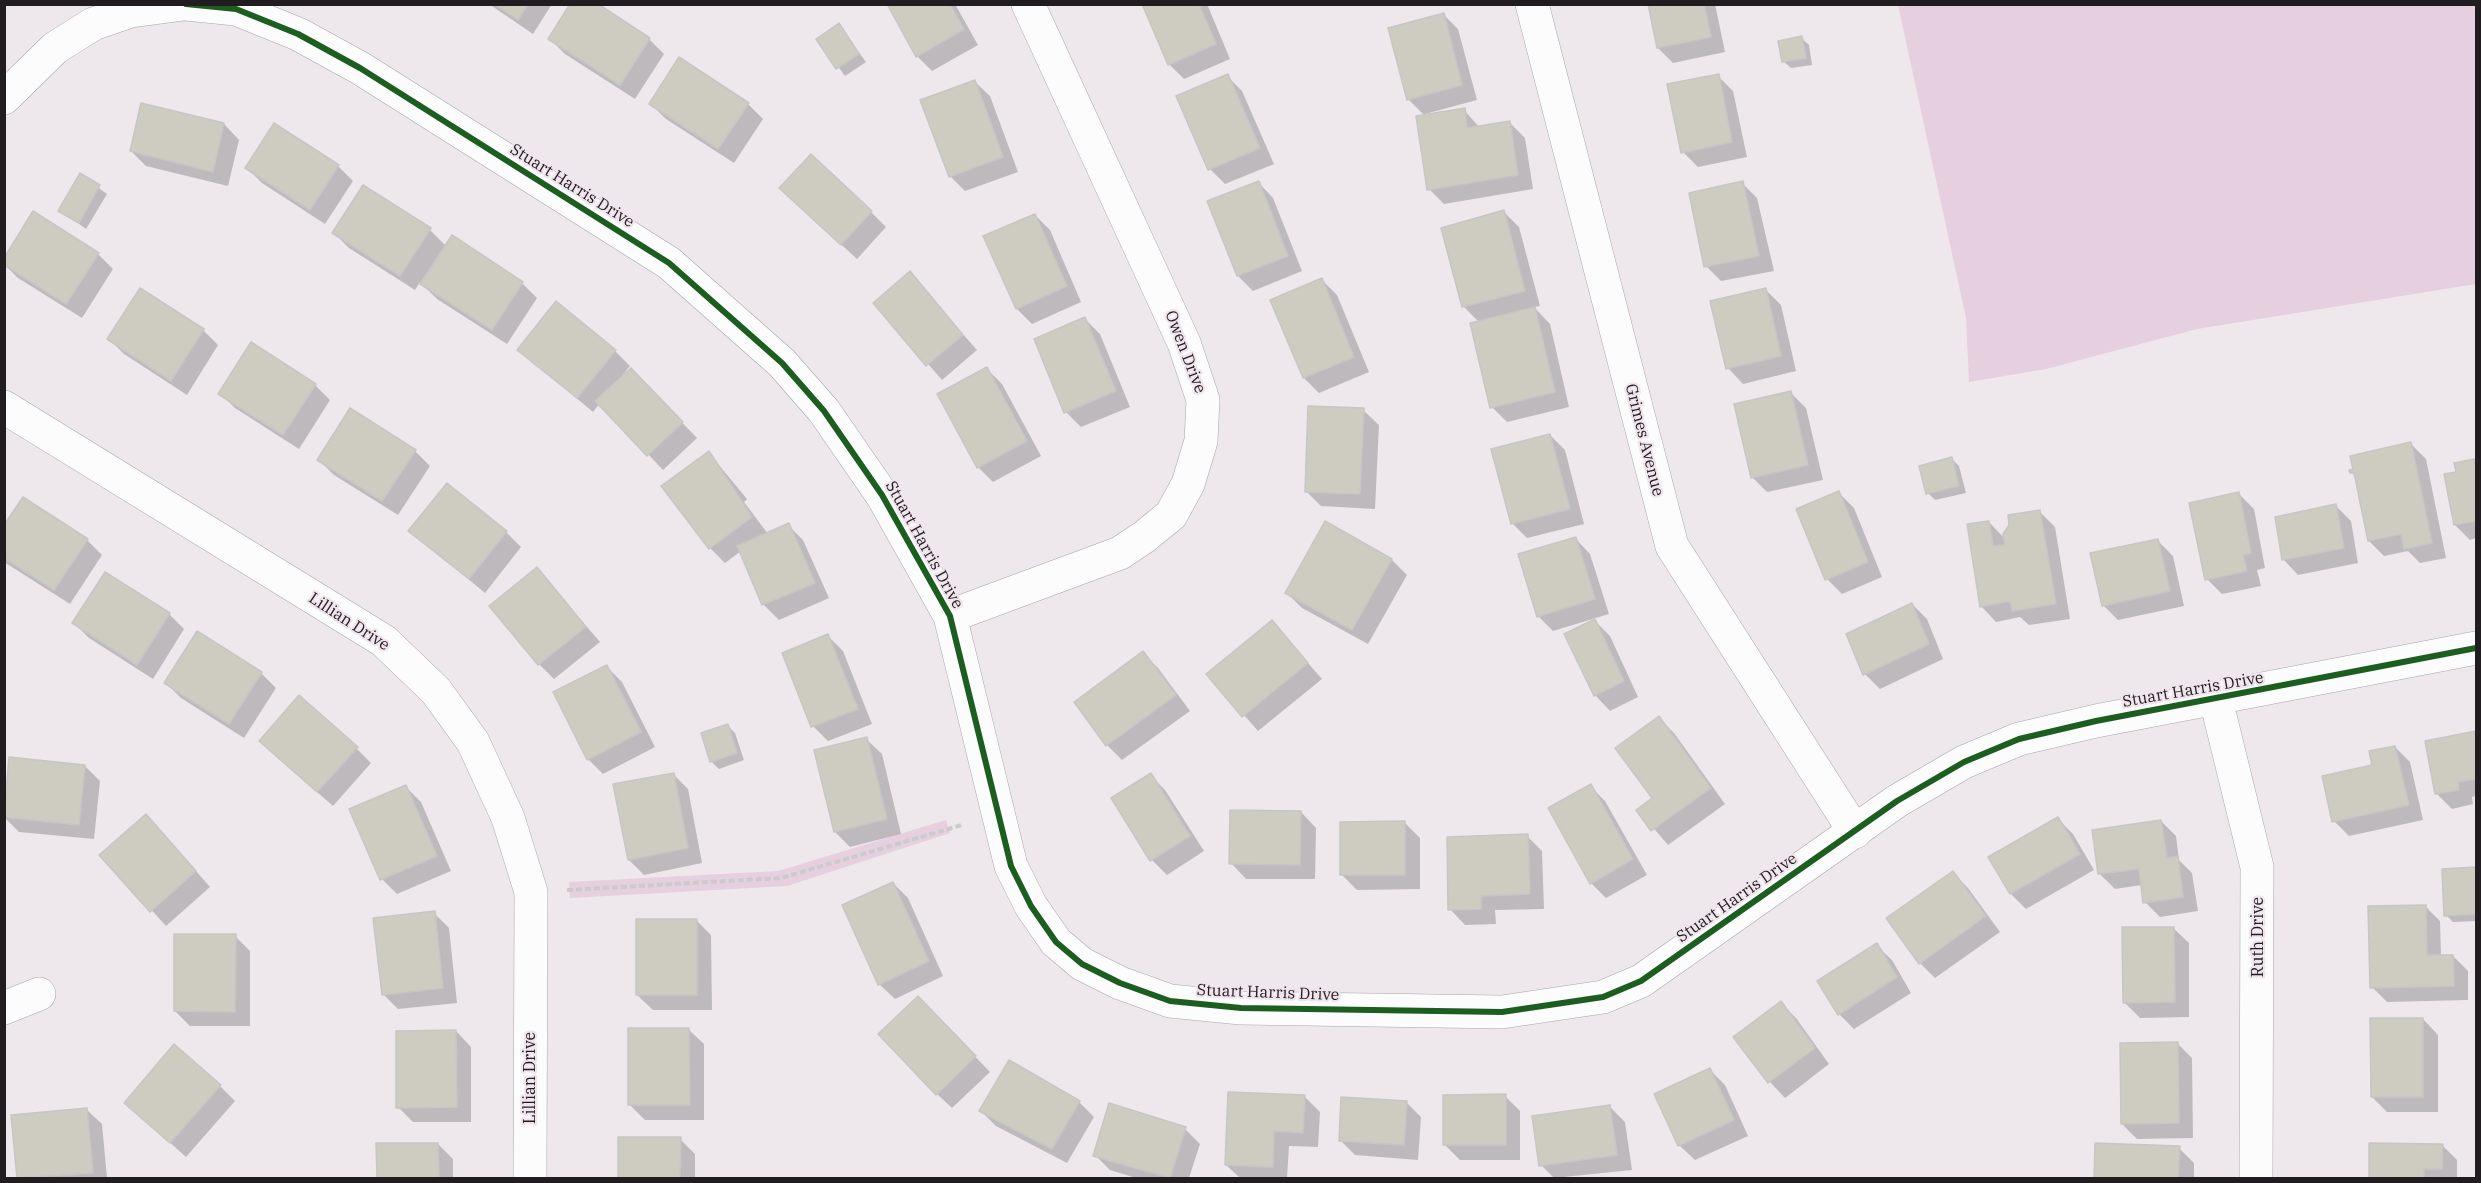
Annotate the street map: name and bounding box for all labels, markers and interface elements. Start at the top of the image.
street label: Stuart Harris Drive [506,140,638,232]
street label: Owen Drive [1160,308,1210,396]
street label: Grimes Avenue [1621,382,1667,498]
street label: Stuart Harris Drive [881,478,967,612]
street label: Lillian Drive [305,589,393,655]
street label: Stuart Harris Drive [2121,668,2265,712]
street label: Stuart Harris Drive [1673,849,1801,947]
street label: Ruth Drive [2248,897,2268,977]
street label: Stuart Harris Drive [1196,981,1340,1005]
street label: Lillian Drive [520,1032,540,1124]

